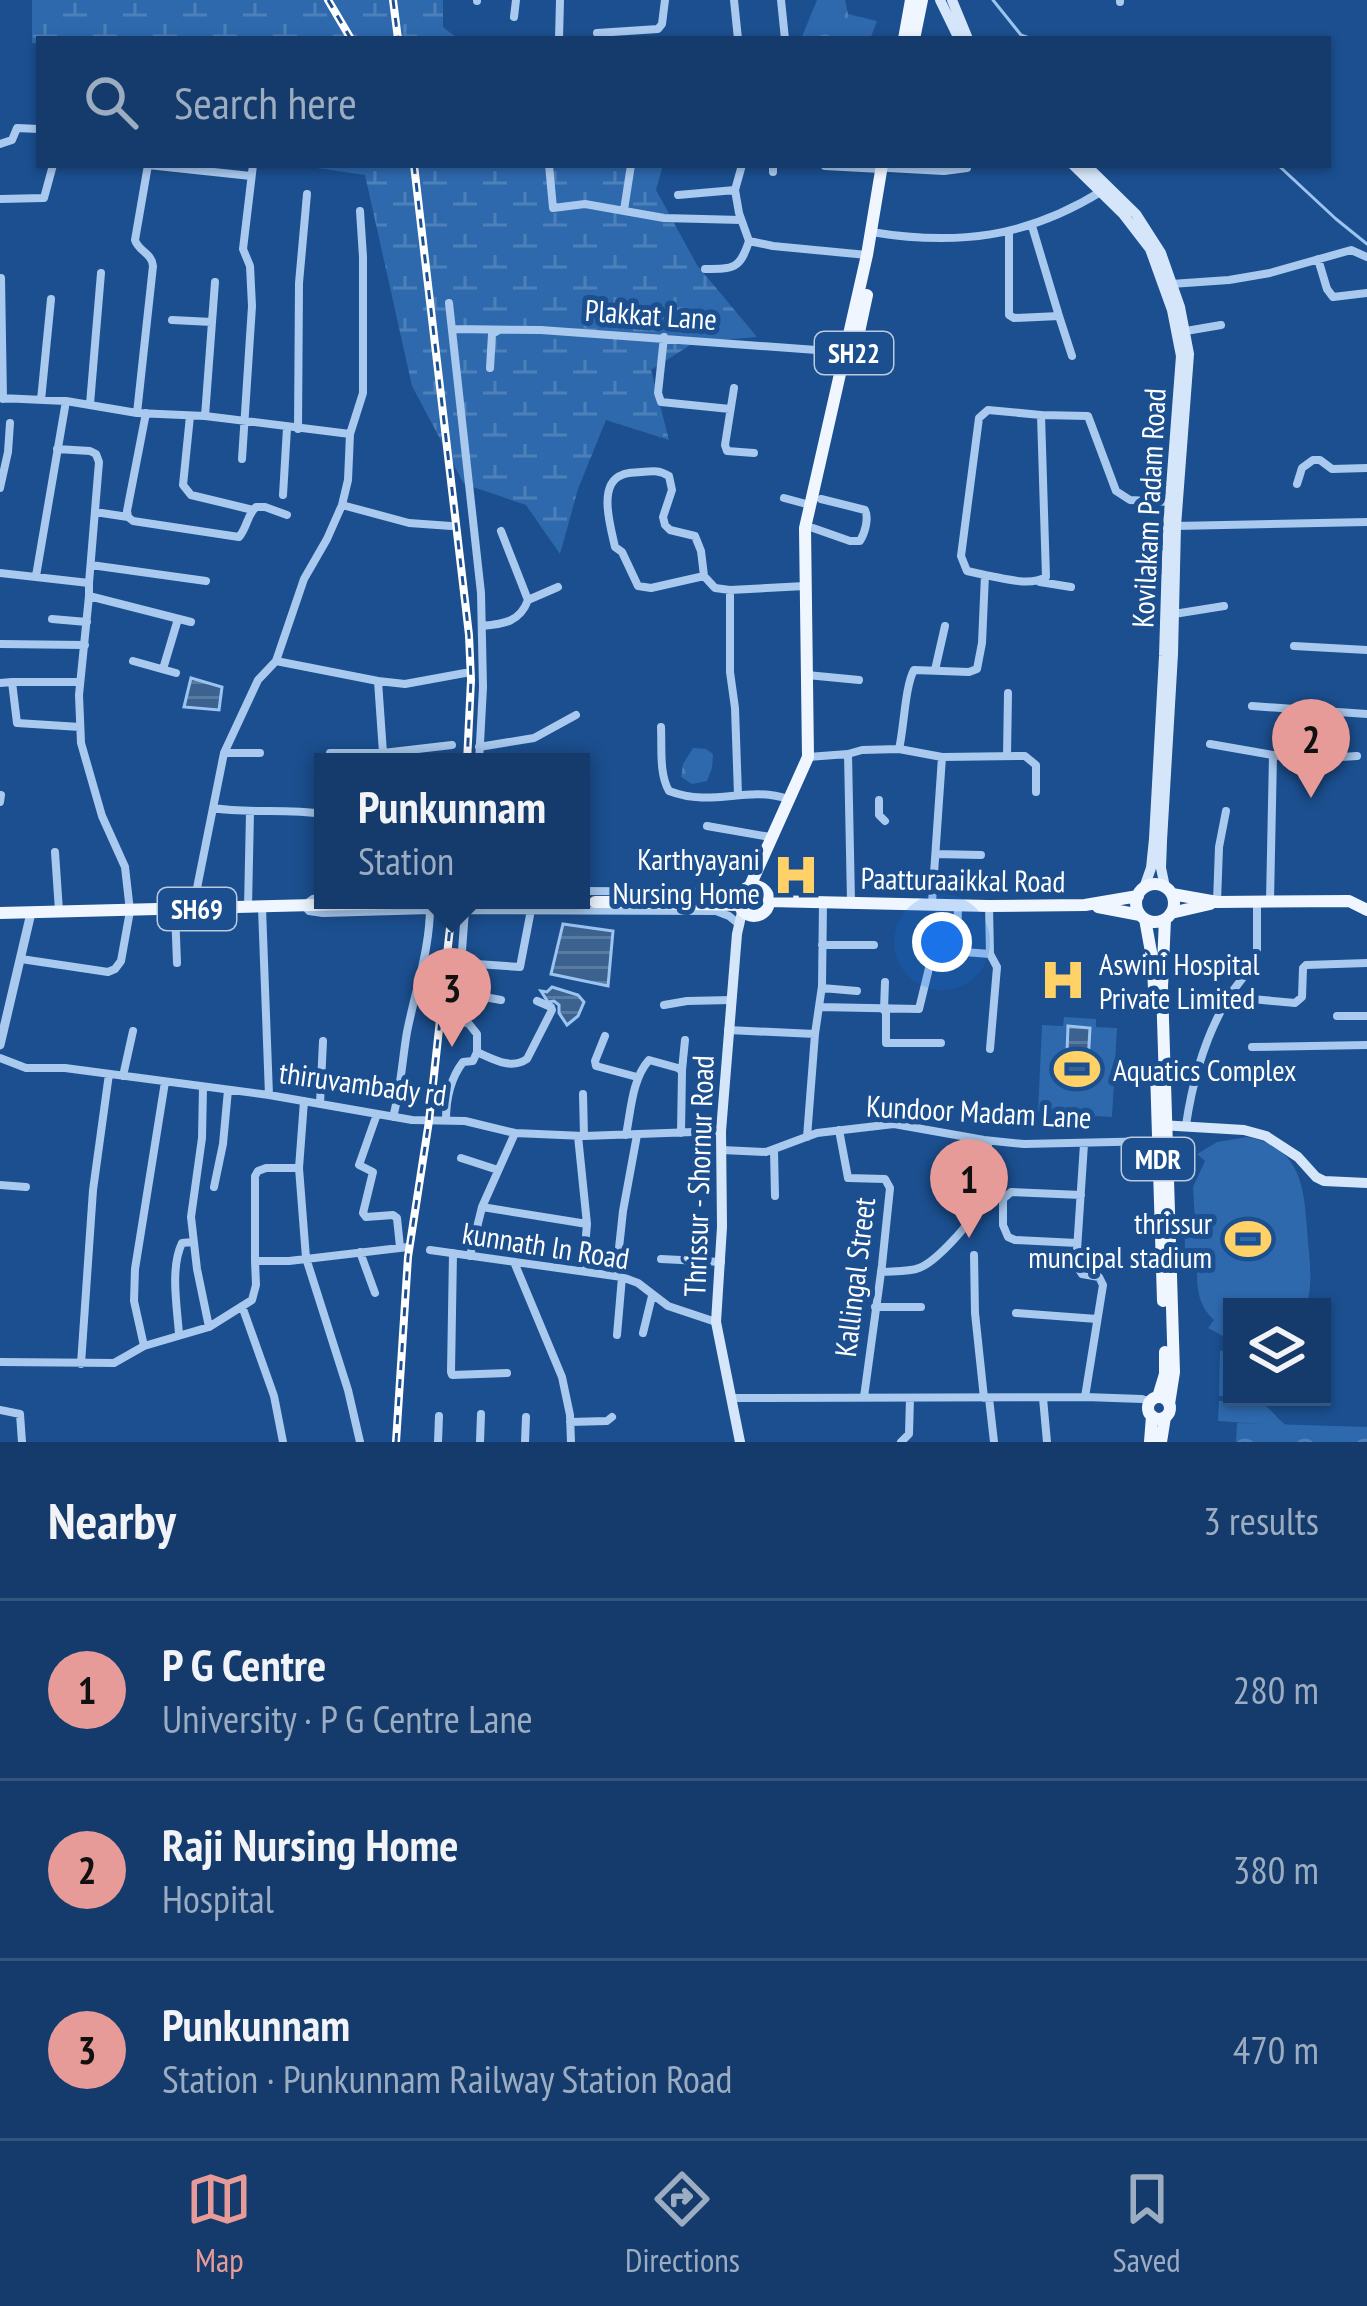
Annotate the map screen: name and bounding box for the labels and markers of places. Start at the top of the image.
pin: 2 [1272,699,1350,798]
place label: Karthyayani Nursing Home [613,839,760,912]
hospital icon: Karthyayani Nursing Home [771,850,821,900]
place label: Aswini Hospital Private Limited [1099,944,1260,1017]
pin: 3 [413,948,491,1047]
hospital icon: Aswini Hospital Private Limited [1038,955,1088,1005]
sports icon: Aquatics Complex [1052,1044,1102,1094]
place label: Aquatics Complex [1113,1050,1296,1089]
pin: 1 [930,1139,1008,1238]
place label: thrissur muncipal stadium [1028,1203,1213,1276]
sports icon: thrissur muncipal stadium [1223,1214,1273,1264]

